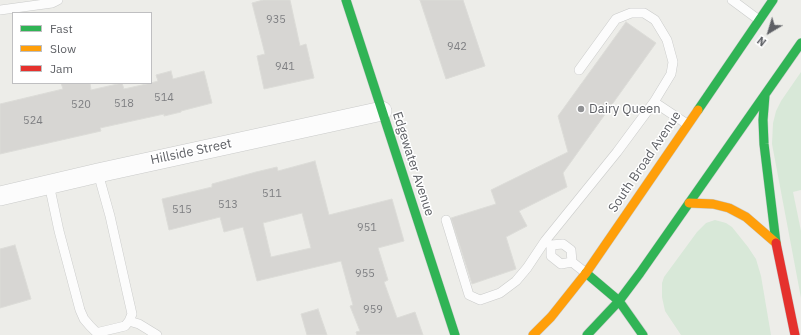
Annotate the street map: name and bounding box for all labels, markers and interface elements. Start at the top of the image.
legend [12,12,152,84]
north arrow [749,12,789,52]
house number: 935 [266,13,286,27]
text: Fast [50,21,73,36]
text: N [754,33,769,49]
house number: 942 [447,40,467,54]
text: Slow [50,41,76,56]
house number: 941 [275,60,295,74]
text: Jam [50,61,73,76]
house number: 514 [154,91,174,105]
house number: 518 [114,97,134,111]
house number: 520 [71,98,91,112]
place label: Dairy Queen [589,101,661,117]
marker: Dairy Queen [576,104,586,114]
street label: South Broad Avenue [605,108,685,216]
street label: Edgewater Avenue [389,110,437,218]
house number: 524 [23,114,43,128]
street label: Hillside Street [149,136,233,168]
house number: 511 [262,187,282,201]
house number: 513 [218,198,238,212]
house number: 515 [172,203,192,217]
house number: 951 [357,221,377,235]
house number: 955 [355,267,375,281]
house number: 959 [363,303,383,317]

